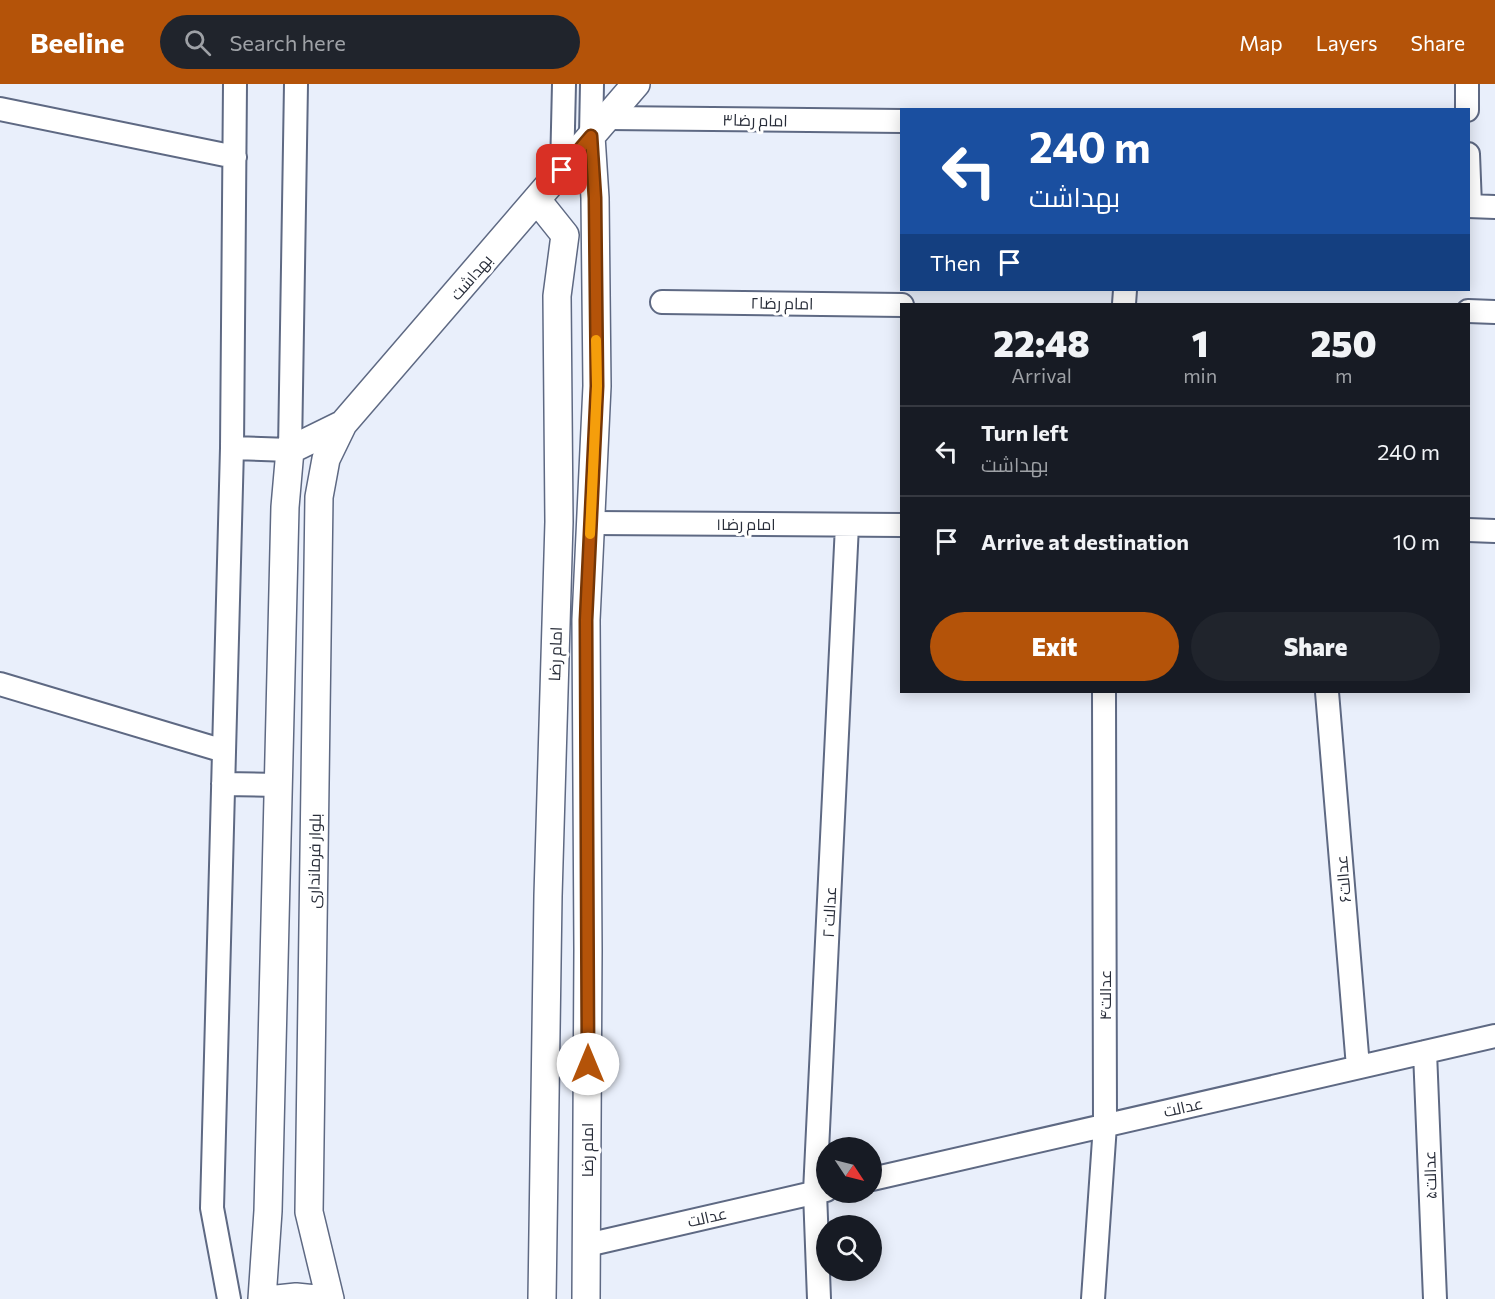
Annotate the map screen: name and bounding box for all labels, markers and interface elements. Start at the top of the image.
search box [160,15,580,69]
text: Beeline [30,25,124,59]
icon: search [181,26,214,59]
text: Search here [229,29,346,56]
text: Map [1239,30,1283,55]
text: Layers [1316,30,1378,55]
text: Share [1411,30,1465,55]
street label: امام رضا۳ [722,109,788,133]
text: 240 m [1029,120,1151,172]
icon: left [930,132,1008,210]
pin [536,144,587,195]
icon: arrive [545,153,578,186]
text: بهداشت [1029,180,1120,213]
icon: arrive [993,246,1026,279]
text: Then [930,249,981,276]
street label: بهداشت [446,250,497,305]
street label: امام رضا۲ [750,292,814,316]
text: 22:48 [993,320,1090,364]
text: 1 [1192,320,1209,364]
text: 250 [1311,320,1377,364]
text: Arrival [1011,363,1072,387]
text: min [1183,363,1217,387]
text: m [1335,363,1352,387]
text: Turn left [981,419,1068,446]
icon: left [930,435,963,468]
text: 240 m [1377,438,1440,465]
text: بهداشت [981,452,1049,476]
street label: امام رضا۱ [716,514,776,536]
icon: arrive [930,525,963,558]
text: Arrive at destination [981,528,1189,555]
text: 10 m [1393,528,1440,555]
button: Exit [930,612,1179,681]
button: Share [1191,612,1440,681]
street label: امام رضا [544,626,568,682]
street label: بلوار فرمانداری [303,813,326,909]
street label: عدالت۶ [1331,855,1354,904]
street label: عدالت ۲ [818,886,839,938]
street label: عدالت۴ [1095,970,1114,1020]
position arrow [556,1032,620,1096]
street label: عدالت [1161,1093,1204,1120]
street label: امام رضا [577,1123,599,1177]
north arrow [816,1137,882,1203]
map controls [816,1137,882,1281]
street label: عدالت۵ [1419,1150,1440,1200]
street label: عدالت [685,1203,728,1230]
button: search [816,1215,882,1281]

